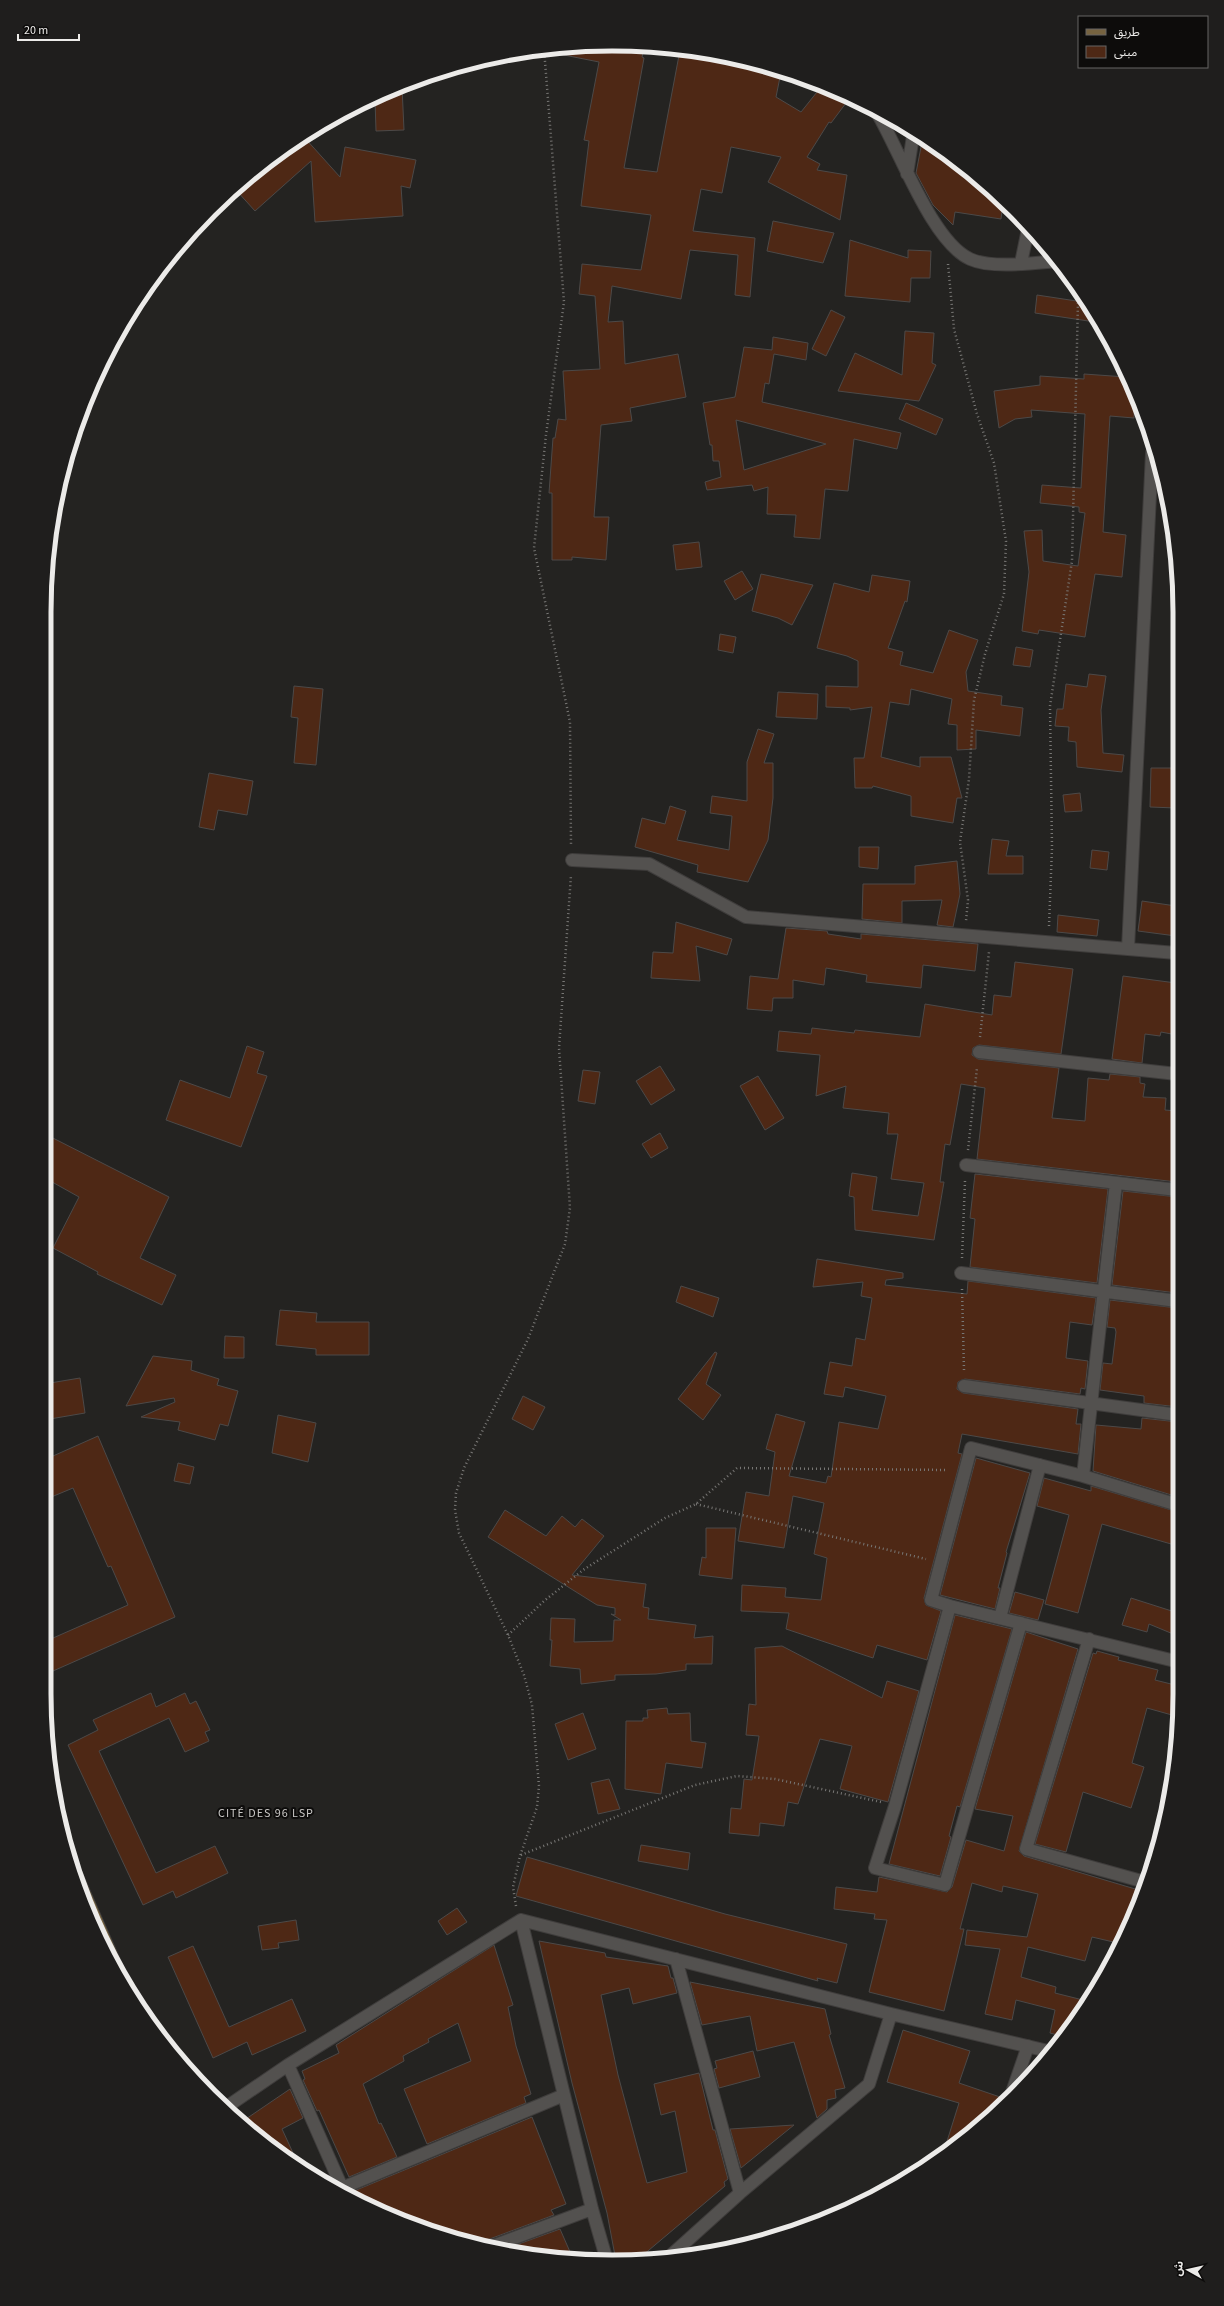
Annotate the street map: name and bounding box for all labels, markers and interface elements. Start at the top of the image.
scale bar [18,16,79,42]
legend [1078,16,1208,68]
text: 20 m [24,22,48,39]
text: طريق [1114,24,1140,41]
text: مبنى [1114,44,1137,61]
district label: CITÉ DES 96 LSP [218,1805,314,1822]
north arrow [1168,2250,1208,2290]
text: ش [1170,2260,1187,2277]

